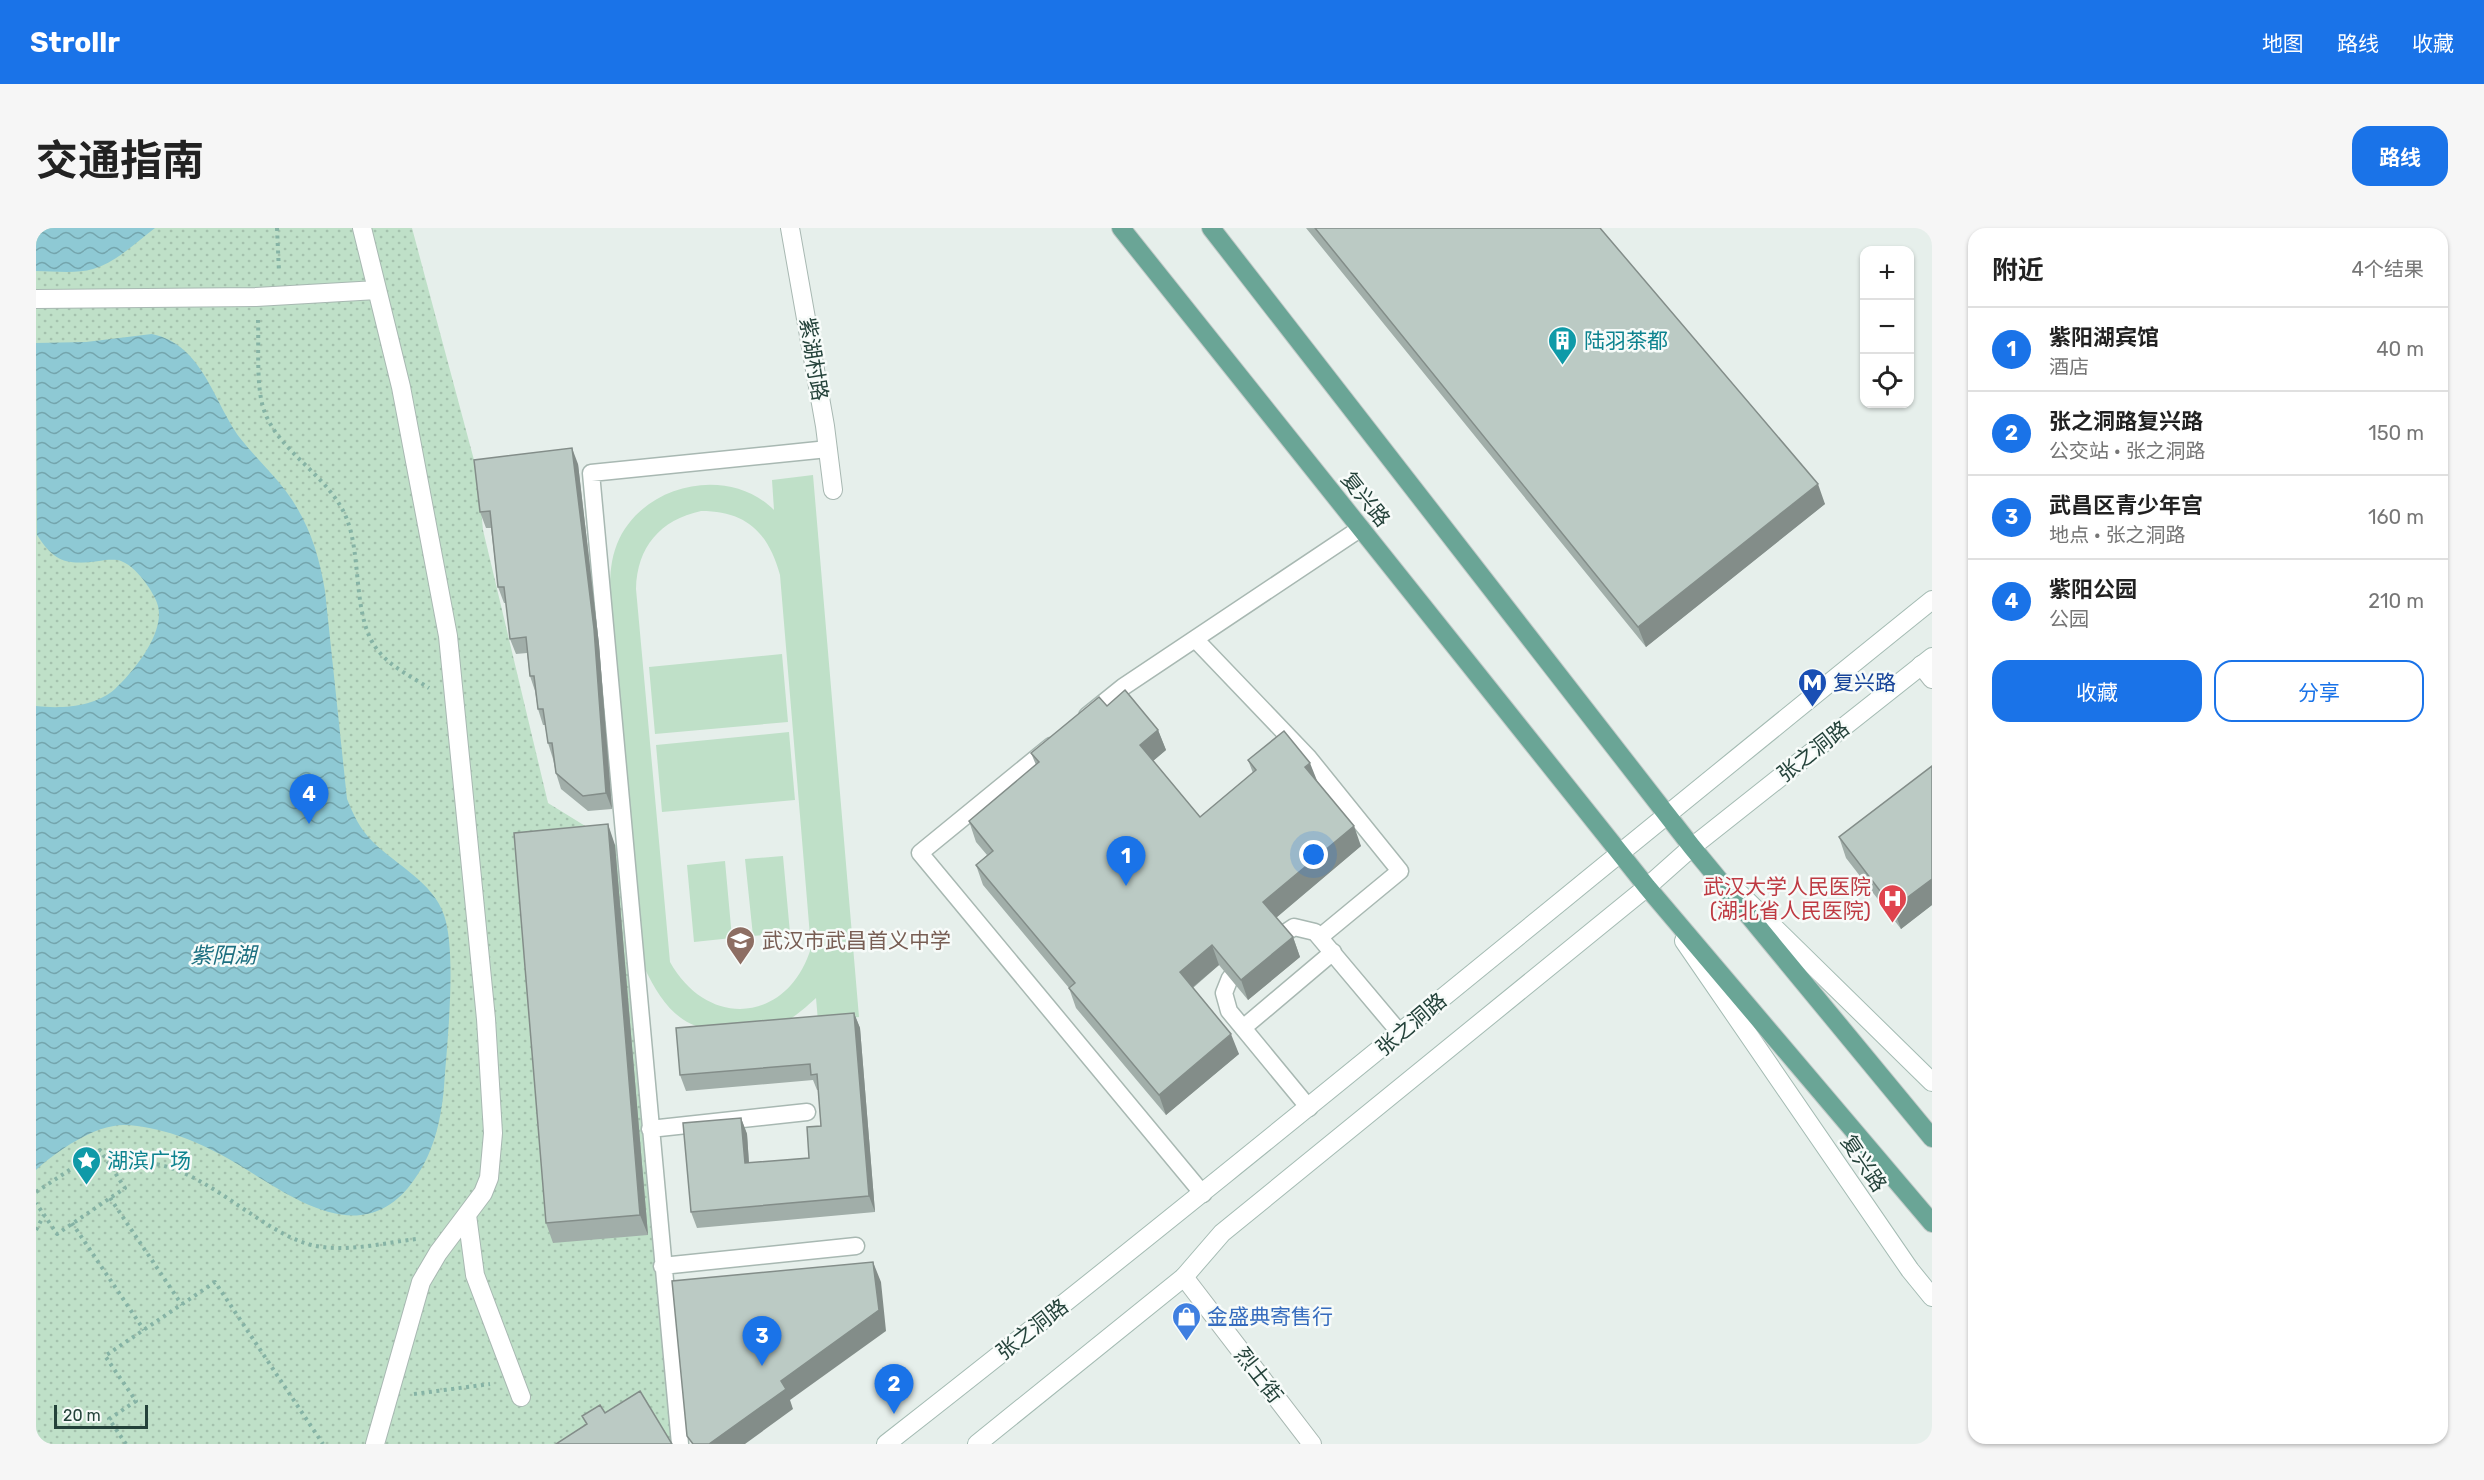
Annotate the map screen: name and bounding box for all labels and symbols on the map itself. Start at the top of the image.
street label: 紫湖村路 [795,316,833,402]
building icon: 陆羽茶都 [1547,324,1579,366]
place label: 陆羽茶都 [1584,328,1668,353]
street label: 复兴路 [1336,467,1396,531]
metro station icon: 复兴路 [1796,666,1828,708]
place label: 复兴路 [1833,670,1896,695]
street label: 张之洞路 [1772,715,1854,787]
pin: 4 [290,774,328,824]
pin: 1 [1106,836,1146,886]
your location [1299,840,1328,869]
place label: 武汉大学人民医院 (湖北省人民医院) [1703,874,1871,923]
hospital icon: 武汉大学人民医院 (湖北省人民医院) [1876,882,1908,924]
school or university icon: 武汉市武昌首义中学 [725,924,757,966]
place label: 武汉市武昌首义中学 [762,928,951,953]
water label: 紫阳湖 [190,942,259,969]
street label: 张之洞路 [1371,987,1451,1061]
street label: 复兴路 [1836,1130,1892,1196]
place icon: 湖滨广场 [70,1144,102,1186]
place label: 湖滨广场 [107,1148,191,1173]
street label: 张之洞路 [991,1293,1073,1365]
shop icon: 金盛典寄售行 [1170,1300,1202,1342]
place label: 金盛典寄售行 [1207,1304,1333,1329]
pin: 3 [742,1316,782,1366]
street label: 烈士街 [1230,1342,1288,1408]
pin: 2 [874,1364,914,1414]
scale bar [54,1402,148,1430]

